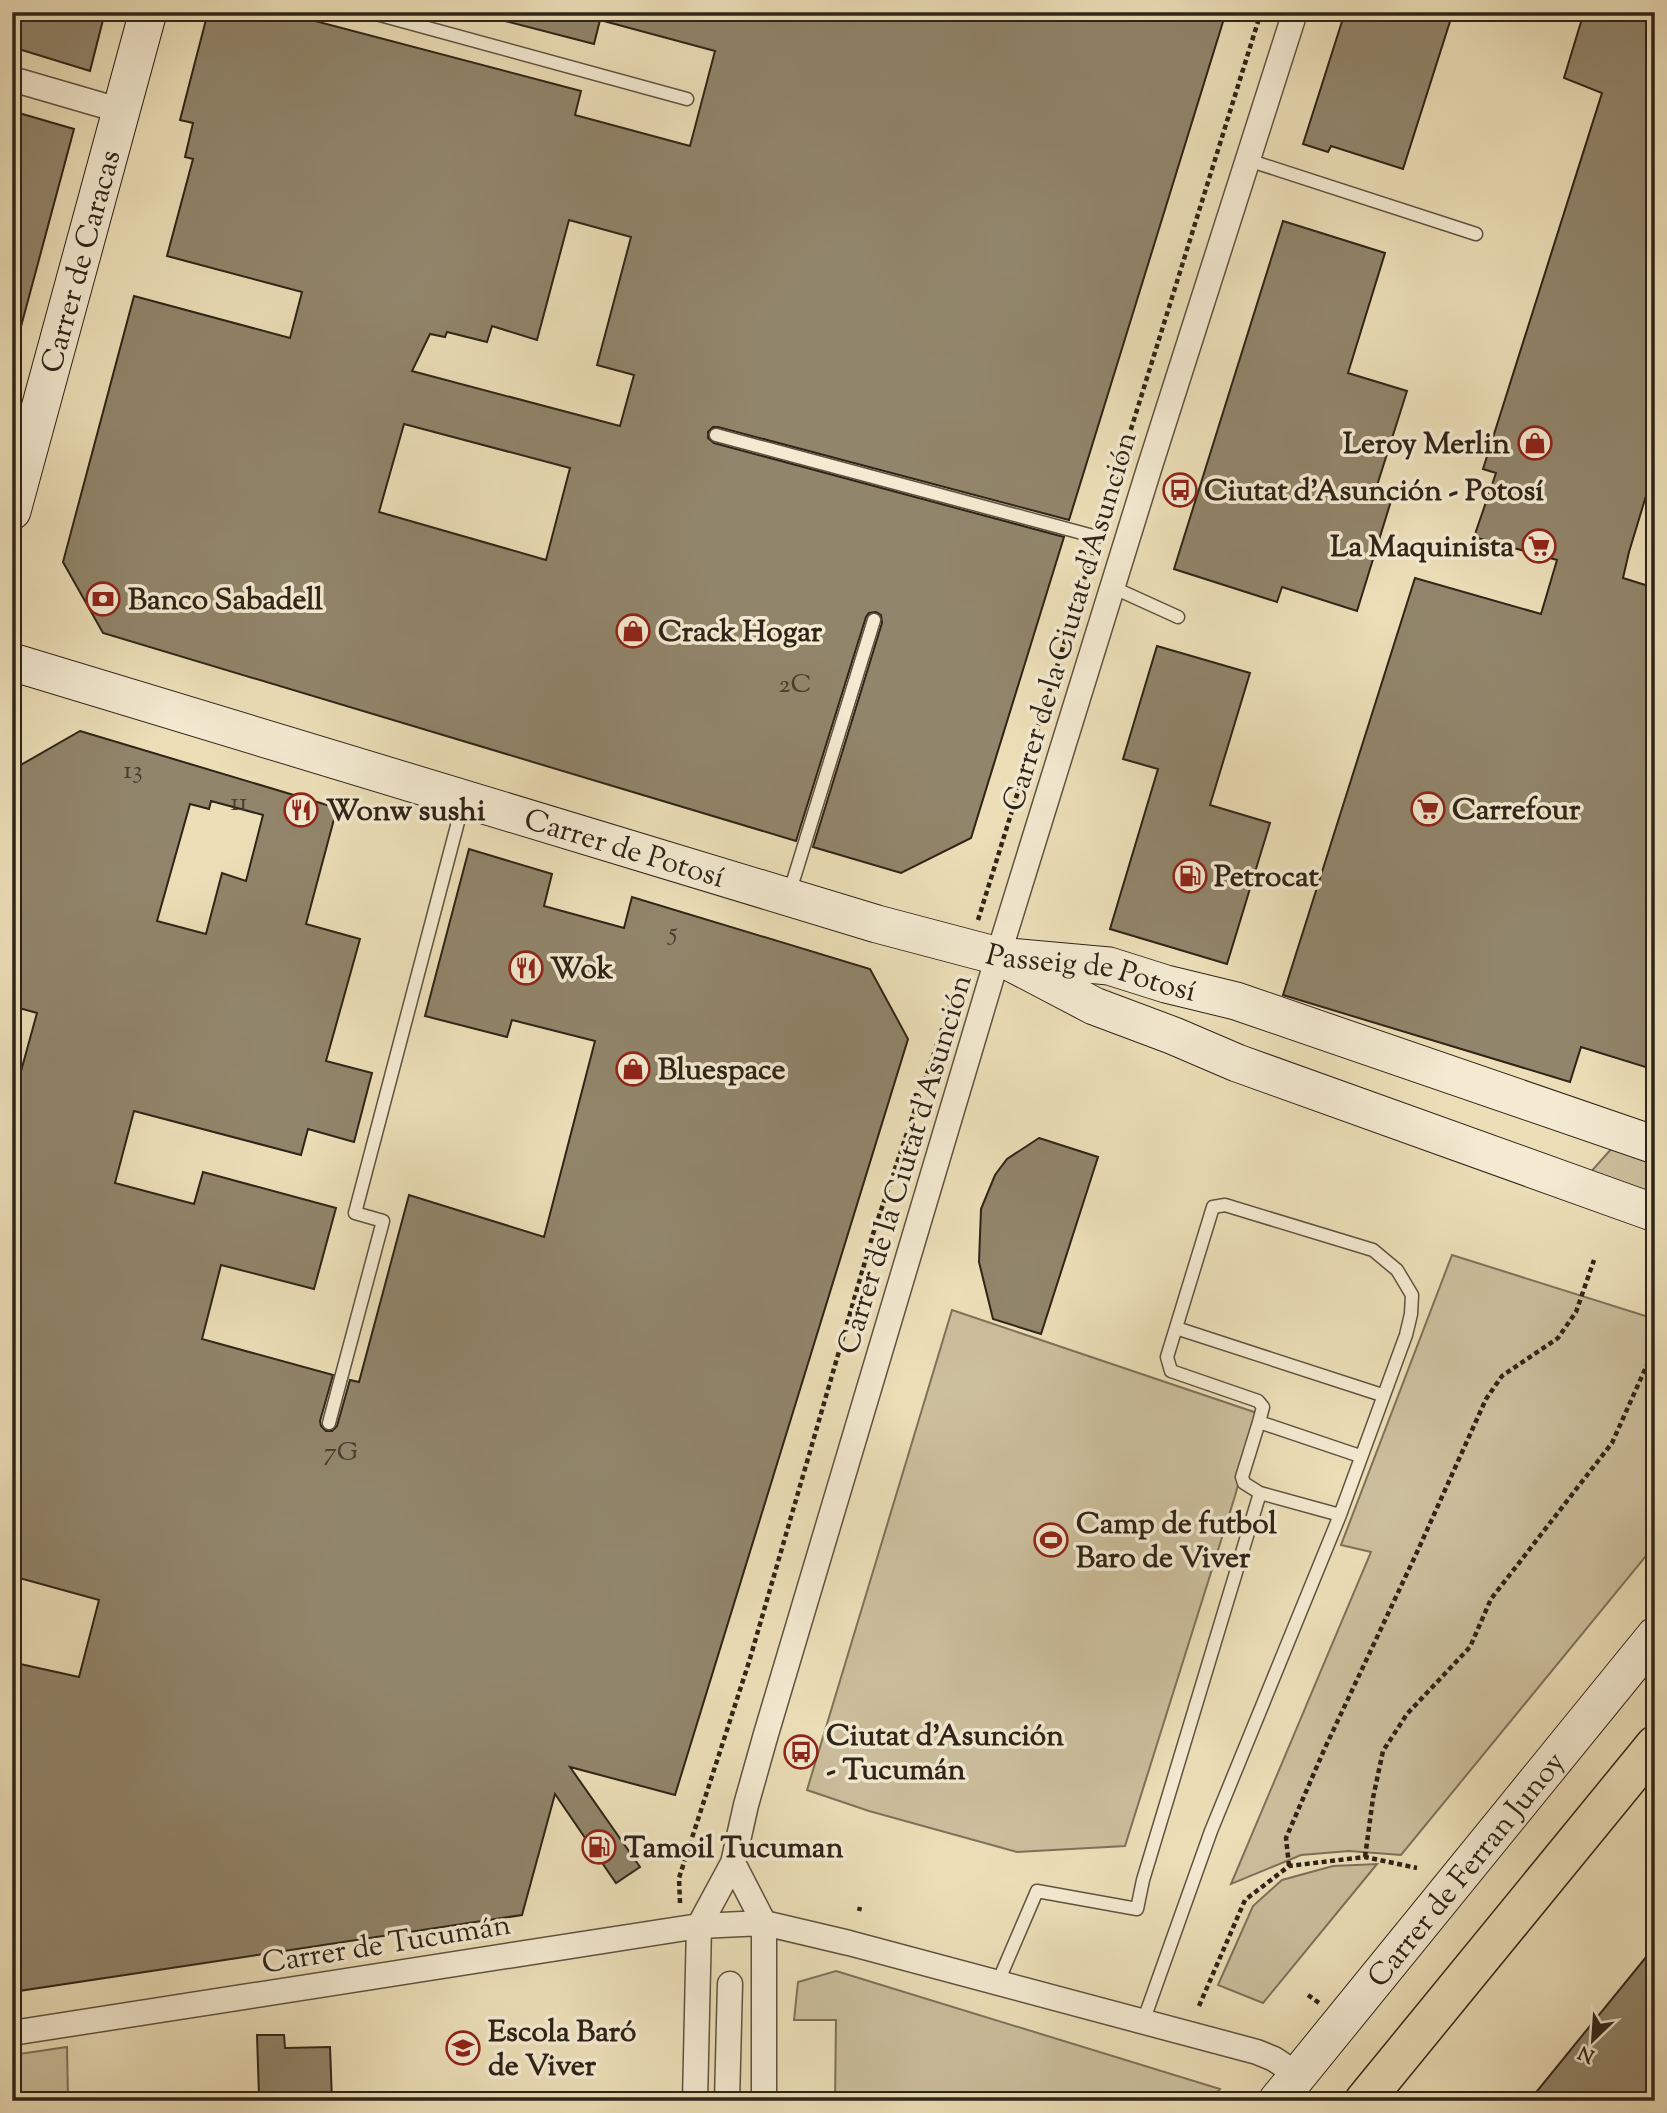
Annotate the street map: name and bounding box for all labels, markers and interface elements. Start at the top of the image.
street label: Carrer de Caracas [32,145,133,378]
place label: Leroy Merlin [1343,424,1510,467]
shop icon: Leroy Merlin [1516,424,1554,462]
street label: Carrer de la Ciutat d'Asunción [993,426,1150,817]
bus stop icon: Ciutat d'Asunción - Potosí [1161,471,1199,509]
place label: Ciutat d'Asunción - Potosí [1204,471,1544,514]
place label: La Maquinista [1330,527,1514,570]
supermarket icon: La Maquinista [1520,527,1558,565]
bank icon: Banco Sabadell [84,580,122,618]
place label: Banco Sabadell [128,580,324,623]
shop icon: Crack Hogar [614,612,652,650]
place label: Crack Hogar [658,612,823,655]
house number: 2C [778,667,812,704]
house number: 13 [123,753,143,790]
house number: 11 [230,785,248,822]
supermarket icon: Carrefour [1409,790,1447,828]
place label: Carrefour [1452,790,1581,833]
restaurant icon: Wonw sushi [282,791,320,829]
place label: Wonw sushi [326,791,486,834]
street label: Carrer de Potosí [518,799,729,901]
fuel station icon: Petrocat [1171,857,1209,895]
place label: Petrocat [1214,857,1319,900]
house number: 5 [667,915,678,952]
street label: Passeig de Potosí [981,935,1200,1015]
restaurant icon: Wok [507,949,545,987]
place label: Wok [550,949,614,992]
street label: Carrer de la Ciutat d'Asunción [828,969,985,1360]
shop icon: Bluespace [614,1050,652,1088]
place label: Bluespace [658,1050,785,1093]
house number: 7G [324,1435,358,1472]
place label: Camp de futbol Baro de Viver [1076,1504,1277,1581]
sports icon: Camp de futbol Baro de Viver [1032,1521,1070,1559]
place label: Ciutat d'Asunción - Tucumán [826,1716,1064,1793]
bus stop icon: Ciutat d'Asunción - Tucumán [782,1733,820,1771]
street label: Carrer de Ferran Junoy [1358,1743,1577,1998]
fuel station icon: Tamoil Tucuman [580,1828,618,1866]
place label: Tamoil Tucuman [624,1828,844,1871]
street label: Carrer de Tucumán [259,1905,514,1986]
north arrow [1558,2004,1628,2074]
place label: Escola Baró de Viver [488,2012,636,2089]
school or university icon: Escola Baró de Viver [444,2029,482,2067]
text: N [1574,2038,1599,2069]

